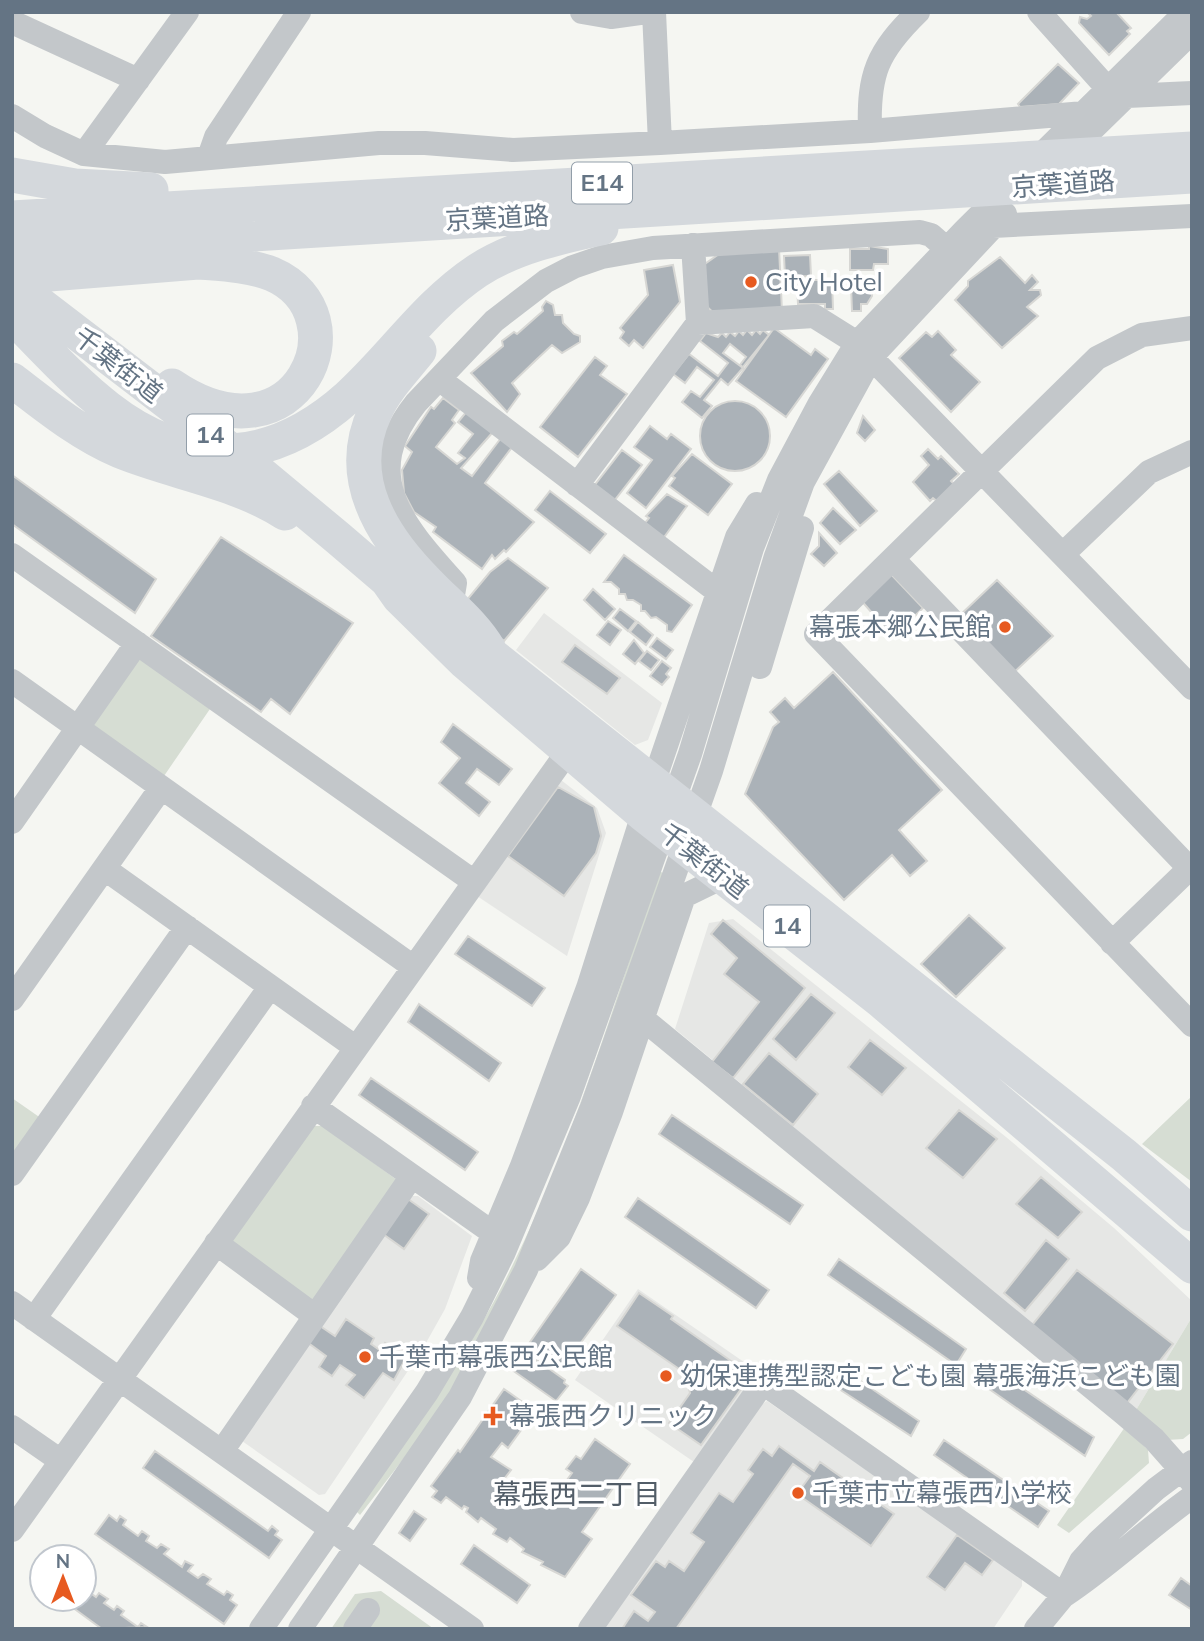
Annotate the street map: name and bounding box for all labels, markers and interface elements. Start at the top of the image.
road number: E14 [572,162,632,204]
street label: 京葉道路 [1010,163,1116,204]
street label: 京葉道路 [444,198,550,237]
place label: City Hotel [765,265,883,298]
marker: City Hotel [743,274,759,290]
street label: 千葉街道 [67,320,169,410]
road number: 14 [187,414,233,456]
place label: 幕張本郷公民館 [809,610,991,643]
marker: 幕張本郷公民館 [997,619,1013,635]
street label: 千葉街道 [653,816,755,906]
road number: 14 [764,906,810,946]
place label: 千葉市幕張西公民館 [379,1340,613,1373]
marker: 千葉市幕張西公民館 [357,1349,373,1365]
place label: 幼保連携型認定こども園 幕張海浜こども園 [680,1359,1181,1392]
marker: 幼保連携型認定こども園 幕張海浜こども園 [658,1368,674,1384]
place label: 幕張西クリニック [509,1399,717,1432]
marker: 幕張西クリニック [483,1406,503,1426]
district label: 幕張西二丁目 [493,1476,661,1511]
place label: 千葉市立幕張西小学校 [812,1476,1072,1509]
marker: 千葉市立幕張西小学校 [790,1485,806,1501]
north arrow [28,1543,98,1613]
text: N [56,1549,70,1573]

